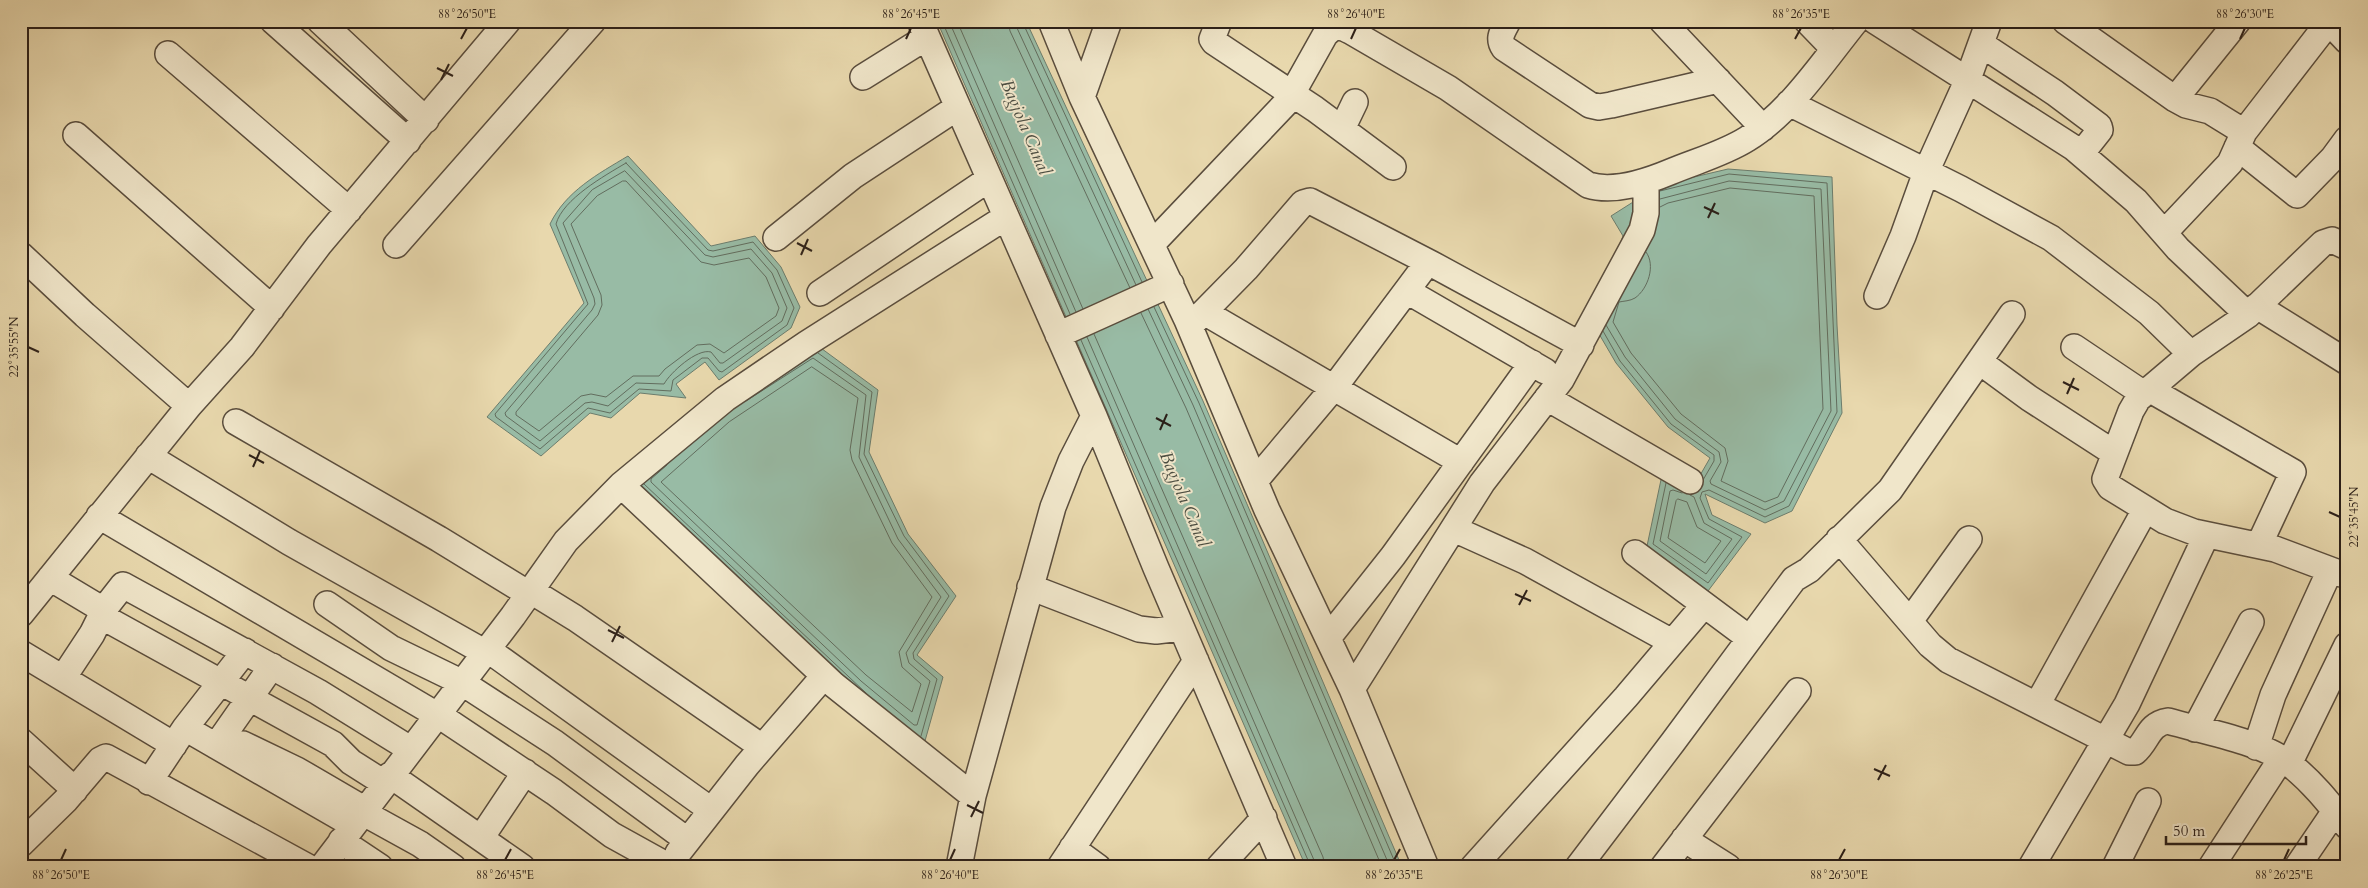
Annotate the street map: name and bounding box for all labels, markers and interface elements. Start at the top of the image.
text: 88°26'50"E [438,6,496,22]
text: 88°26'45"E [882,6,940,22]
text: 88°26'40"E [1327,6,1385,22]
text: 88°26'35"E [1772,6,1830,22]
text: 88°26'30"E [2216,6,2274,22]
water label: Bagjola Canal [994,75,1057,180]
text: 22°35'55"N [6,316,22,377]
water label: Bagjola Canal [1153,447,1216,552]
text: 22°35'45"N [2346,486,2362,547]
scale bar [2166,813,2306,845]
text: 50 m [2173,821,2205,841]
text: 88°26'50"E [32,867,90,883]
text: 88°26'45"E [476,867,534,883]
text: 88°26'40"E [921,867,979,883]
text: 88°26'35"E [1365,867,1423,883]
text: 88°26'30"E [1810,867,1868,883]
text: 88°26'25"E [2255,867,2313,883]

